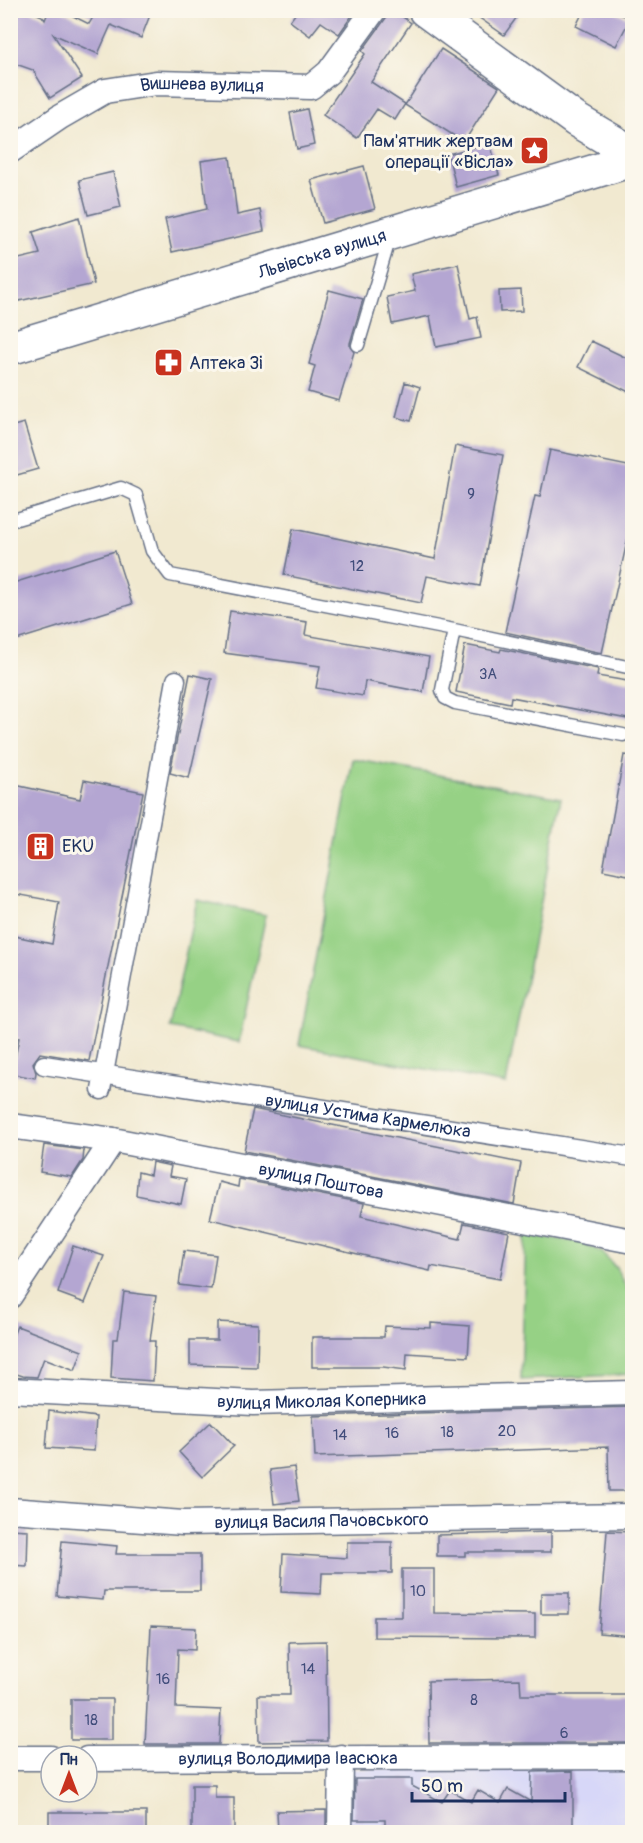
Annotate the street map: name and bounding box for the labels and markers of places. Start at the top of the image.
place label: Пам'ятник жертвам операції «Вісла» [364,130,513,174]
place icon: Пам'ятник жертвам операції «Вісла» [518,135,550,167]
pharmacy icon: Аптека 3і [152,347,184,379]
place label: Аптека 3і [189,352,263,375]
building icon: EKU [25,830,57,862]
place label: EKU [62,835,94,858]

